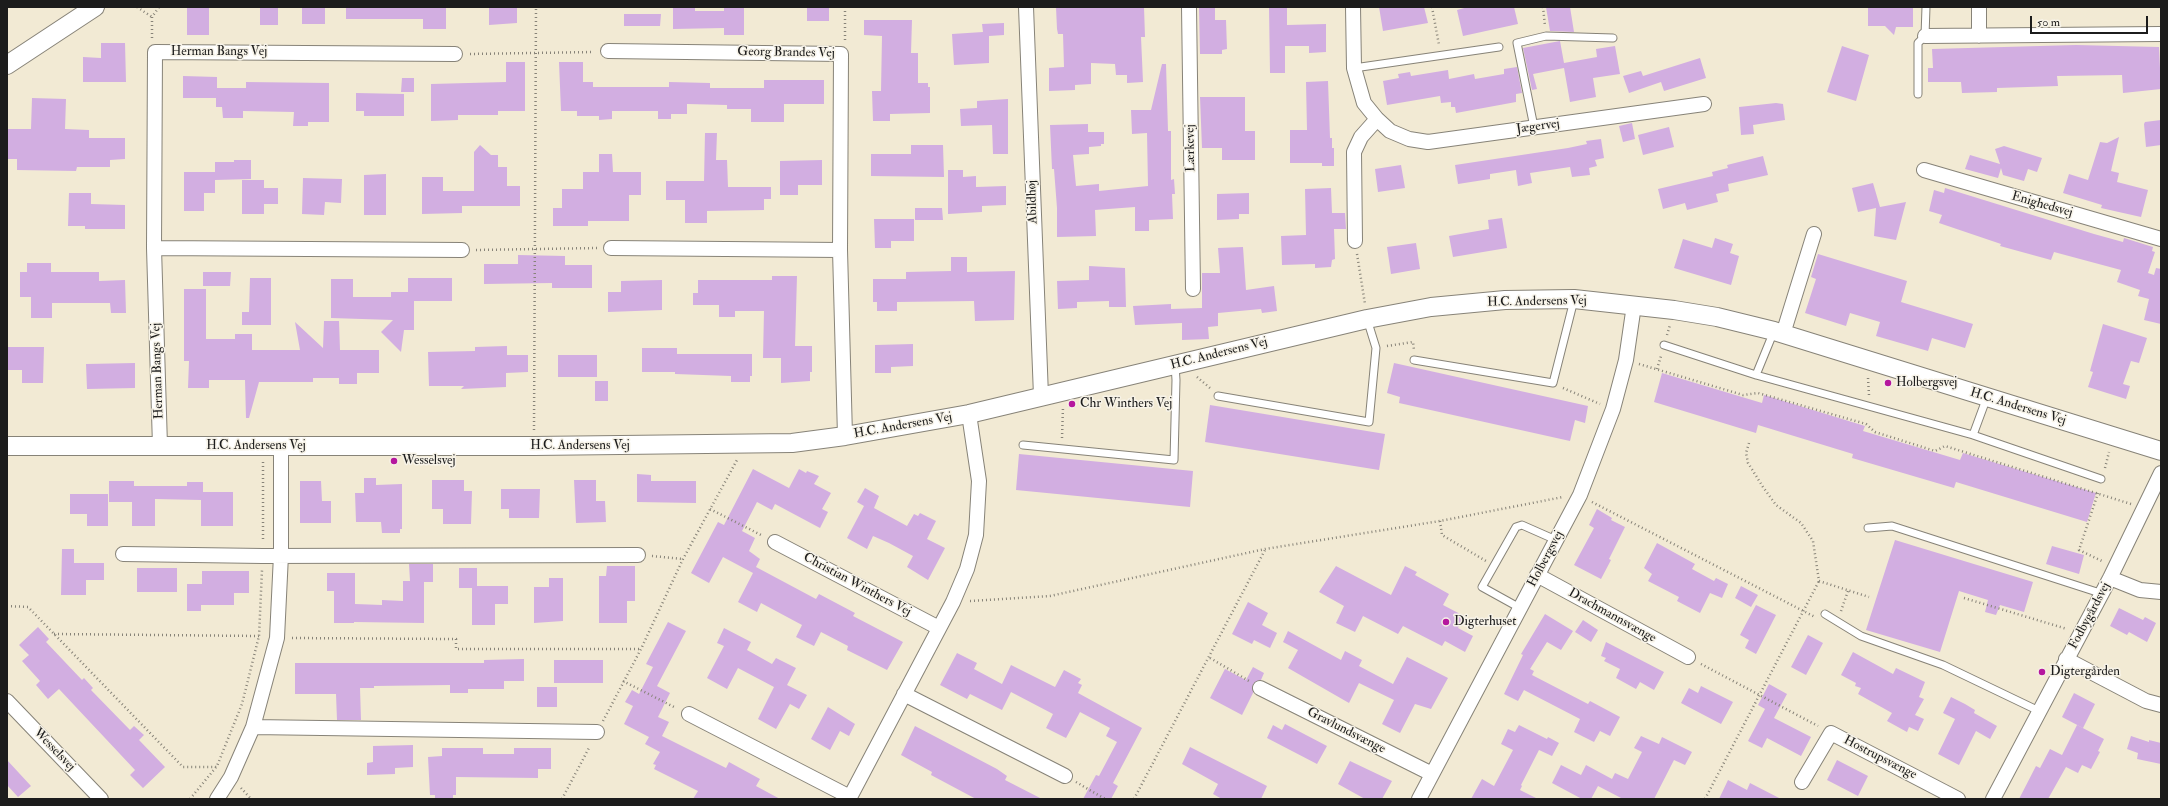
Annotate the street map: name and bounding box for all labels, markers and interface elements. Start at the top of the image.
scale bar [2032,8,2150,34]
text: 50 m [2037,15,2060,30]
street label: Herman Bangs Vej [171,44,267,60]
street label: Georg Brandes Vej [737,44,835,62]
street label: Jægervej [1515,116,1561,138]
street label: Lærkevej [1183,124,1199,172]
street label: Abildhøj [1024,180,1042,224]
street label: Enighedsvej [2010,189,2074,221]
street label: H.C. Andersens Vej [1487,293,1587,311]
street label: Herman Bangs Vej [149,323,167,419]
street label: H.C. Andersens Vej [1169,334,1269,374]
place label: Holbergsvej [1896,375,1957,391]
marker: Holbergsvej [1883,378,1893,388]
street label: H.C. Andersens Vej [1968,385,2068,429]
place label: Chr Winthers Vej [1080,396,1172,412]
marker: Chr Winthers Vej [1067,399,1077,409]
street label: H.C. Andersens Vej [853,410,953,442]
street label: H.C. Andersens Vej [206,438,306,454]
street label: H.C. Andersens Vej [530,438,630,454]
place label: Wesselsvej [402,453,456,469]
marker: Wesselsvej [389,456,399,466]
street label: Holbergsvej [1525,528,1567,590]
street label: Christian Winthers Vej [800,550,914,620]
street label: Fodbygårdsvej [2066,580,2114,652]
street label: Drachmannsvænge [1565,585,1659,647]
place label: Digterhuset [1454,614,1516,630]
marker: Digterhuset [1441,617,1451,627]
place label: Digtergården [2050,664,2120,680]
marker: Digtergården [2037,667,2047,677]
street label: Gravlundsvænge [1304,705,1388,757]
street label: Wesselsvej [30,725,78,775]
street label: Hostrupsvænge [1841,733,1919,783]

